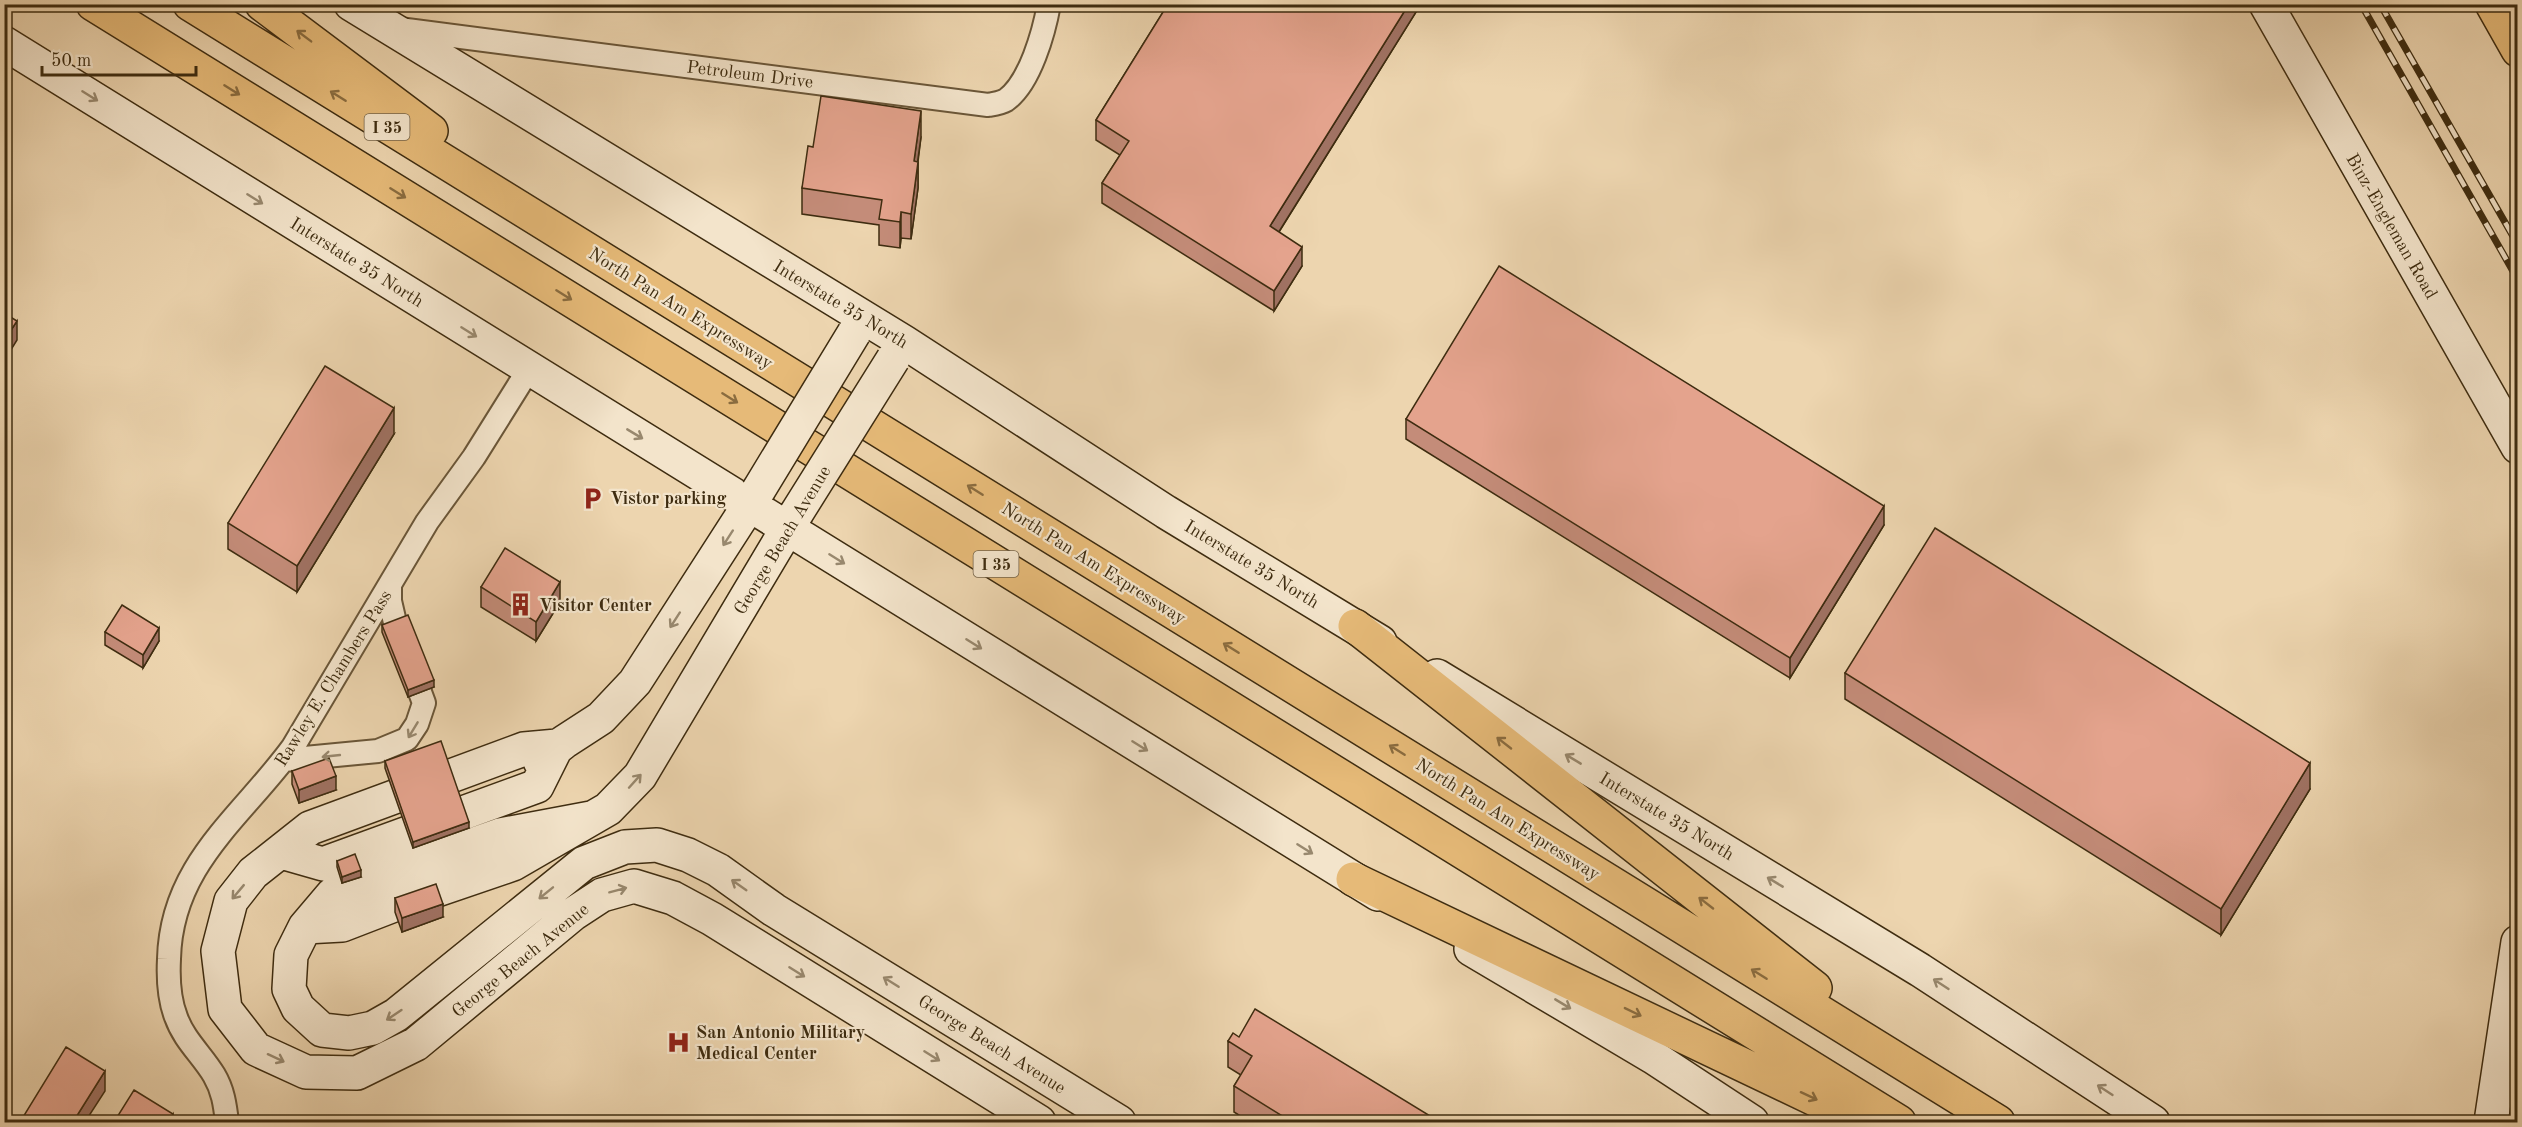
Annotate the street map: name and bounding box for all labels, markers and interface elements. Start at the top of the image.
one-way arrow [296,29,312,42]
scale bar [42,39,196,77]
text: 50 m [51,52,91,70]
street label: Petroleum Drive [685,58,814,92]
one-way arrow [224,84,241,97]
one-way arrow [330,90,347,103]
one-way arrow [81,91,98,103]
road number: I 35 [364,114,410,140]
street label: Binz-Engleman Road [2342,151,2440,302]
one-way arrow [389,187,406,199]
one-way arrow [247,193,264,206]
street label: Interstate 35 North [287,215,427,311]
street label: North Pan Am Expressway [585,245,776,373]
street label: Interstate 35 North [770,258,911,352]
one-way arrow [555,290,572,302]
one-way arrow [460,326,477,338]
one-way arrow [721,392,738,404]
one-way arrow [626,428,643,440]
street label: George Beach Avenue [731,463,834,618]
one-way arrow [967,483,984,496]
parking icon: Vistor parking [579,485,605,511]
place label: Vistor parking [610,490,726,508]
street label: North Pan Am Expressway [998,500,1189,628]
street label: Interstate 35 North [1181,518,1322,612]
one-way arrow [722,529,735,546]
road number: I 35 [974,551,1018,577]
one-way arrow [828,553,845,565]
street label: Rawley E. Chambers Pass [272,587,396,770]
building icon: Visitor Center [508,592,534,618]
place label: Visitor Center [539,597,652,615]
one-way arrow [669,612,681,628]
one-way arrow [965,638,982,650]
one-way arrow [1223,641,1240,653]
one-way arrow [406,721,418,738]
one-way arrow [1496,737,1512,750]
one-way arrow [1131,741,1148,753]
one-way arrow [1388,744,1405,757]
one-way arrow [322,751,342,762]
one-way arrow [1565,752,1582,764]
street label: North Pan Am Expressway [1412,756,1603,884]
street label: Interstate 35 North [1596,770,1737,864]
one-way arrow [628,773,642,788]
one-way arrow [1296,844,1313,856]
one-way arrow [1767,875,1784,887]
one-way arrow [731,879,747,891]
one-way arrow [231,884,245,899]
one-way arrow [608,884,627,895]
one-way arrow [539,886,554,900]
one-way arrow [1699,896,1715,909]
street label: George Beach Avenue [449,900,592,1021]
one-way arrow [788,966,804,978]
one-way arrow [1751,968,1768,980]
one-way arrow [882,975,899,988]
one-way arrow [1933,977,1950,990]
street label: George Beach Avenue [915,992,1068,1098]
one-way arrow [1554,998,1571,1010]
one-way arrow [1623,1007,1641,1019]
one-way arrow [386,1009,403,1021]
place label: San Antonio Military Medical Center [696,1024,865,1063]
hospital icon: San Antonio Military Medical Center [665,1029,691,1055]
one-way arrow [923,1050,939,1062]
one-way arrow [267,1053,285,1065]
one-way arrow [2096,1084,2113,1097]
one-way arrow [1800,1091,1818,1103]

